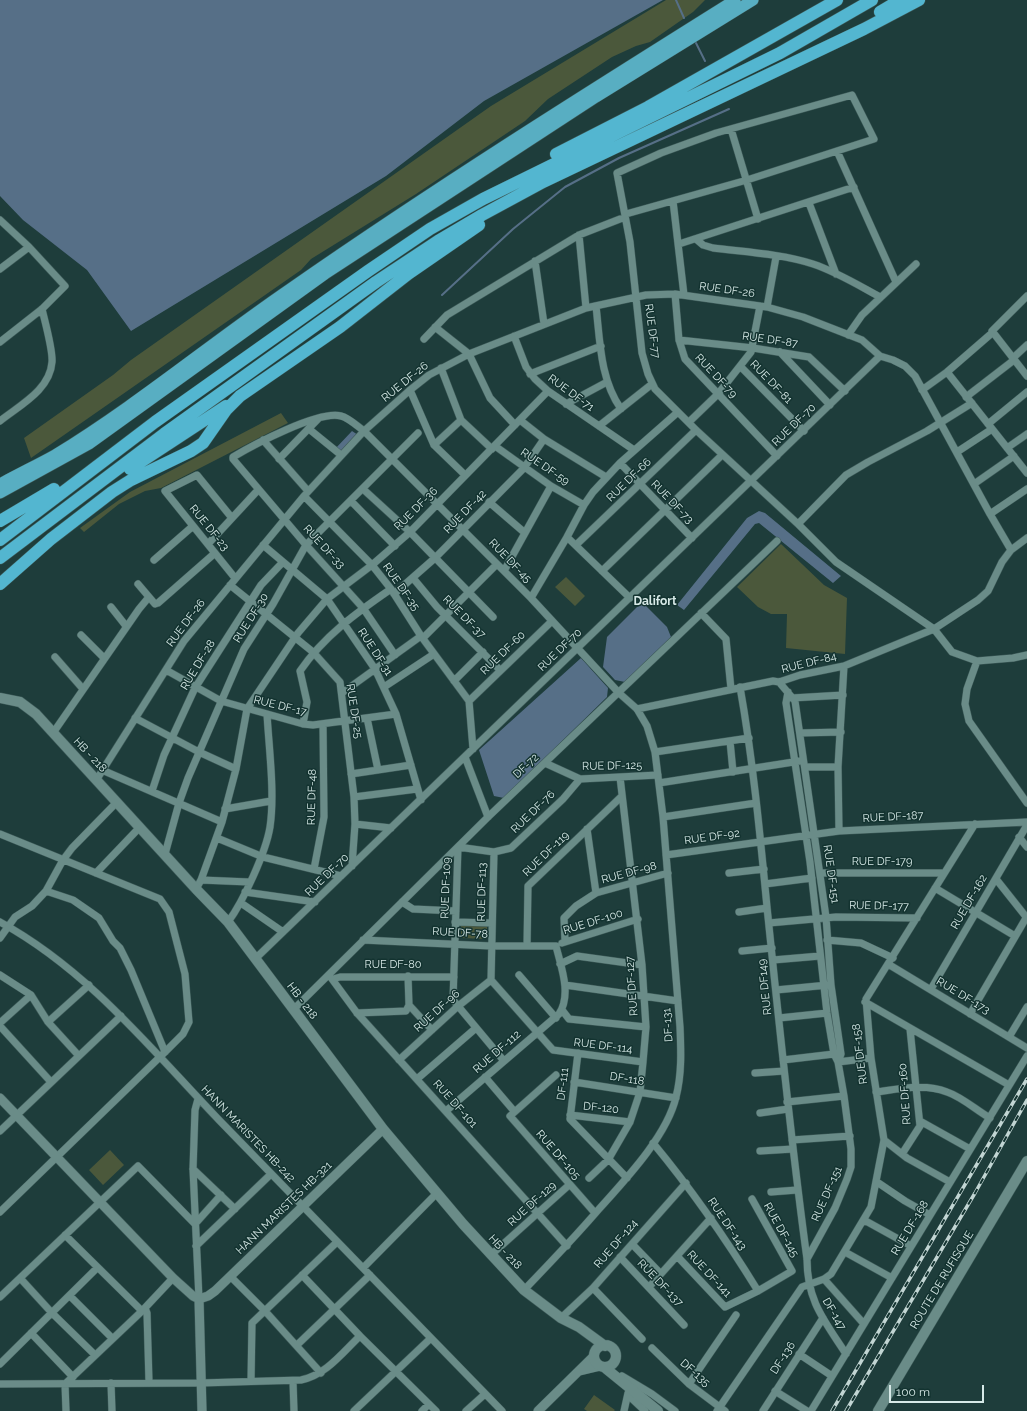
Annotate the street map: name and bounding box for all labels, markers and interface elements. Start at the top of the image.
street label: RUE DF-26 [698,280,756,300]
street label: RUE DF-77 [642,303,662,359]
street label: RUE DF-87 [741,330,799,350]
street label: RUE DF-79 [692,351,740,401]
street label: RUE DF-81 [747,358,795,406]
street label: RUE DF-26 [379,359,431,405]
street label: RUE DF-71 [545,372,597,414]
street label: RUE DF-70 [769,401,819,449]
street label: RUE DF-59 [518,446,572,488]
street label: RUE DF-66 [604,455,654,505]
street label: RUE DF-73 [648,478,696,526]
street label: RUE DF-36 [392,485,440,533]
street label: RUE DF-42 [441,487,489,537]
street label: RUE DF-23 [186,502,232,554]
street label: RUE DF-33 [300,522,348,572]
street label: RUE DF-45 [486,536,534,586]
street label: RUE DF-35 [380,561,422,613]
street label: RUE DF-30 [231,591,271,645]
street label: RUE DF-37 [440,593,488,641]
district label: Dalifort [633,594,677,608]
street label: RUE DF-26 [164,597,208,649]
street label: RUE DF-31 [355,626,395,678]
street label: RUE DF-70 [535,626,585,674]
street label: RUE DF-60 [478,628,528,678]
street label: RUE DF-28 [178,638,218,692]
street label: RUE DF-84 [780,650,838,676]
street label: RUE DF-25 [343,683,365,739]
street label: RUE DF-17 [252,693,308,719]
street label: HB - 218 [71,735,109,775]
street label: DF-72 [511,751,541,781]
street label: RUE DF-125 [582,759,642,773]
street label: RUE DF-48 [305,769,319,825]
street label: RUE DF-76 [508,788,558,836]
street label: RUE DF-187 [862,809,924,825]
street label: RUE DF-92 [683,827,741,847]
street label: RUE DF-119 [520,829,572,879]
street label: RUE DF-151 [820,844,842,904]
street label: RUE DF-70 [302,851,352,899]
street label: RUE DF-179 [852,855,912,869]
street label: RUE DF-109 [438,857,454,919]
street label: RUE DF-98 [600,859,658,887]
street label: RUE DF-113 [475,862,489,922]
street label: RUE DF-162 [948,872,990,932]
street label: RUE DF-177 [849,899,909,913]
street label: RUE DF-100 [561,907,625,937]
street label: RUE DF-78 [432,925,488,941]
street label: RUE DF-127 [623,956,641,1016]
street label: RUE DF-80 [364,958,422,972]
street label: RUE DF149 [755,958,775,1016]
street label: RUE DF-173 [934,975,992,1017]
street label: HB - 218 [284,980,320,1022]
street label: RUE DF-96 [411,987,463,1035]
street label: DF-131 [660,1008,676,1042]
street label: RUE DF-158 [850,1023,870,1085]
street label: RUE DF-112 [470,1028,524,1076]
street label: RUE DF-114 [573,1036,633,1056]
street label: RUE DF-160 [896,1063,914,1125]
street label: DF-111 [554,1067,572,1101]
street label: DF-118 [609,1070,645,1088]
street label: RUE DF-101 [430,1077,480,1131]
street label: HANN MARISTES HB-242 [198,1083,298,1185]
street label: DF-120 [582,1100,620,1116]
street label: RUE DF-105 [533,1128,583,1182]
street label: HANN MARISTES HB-321 [233,1159,335,1257]
street label: RUE DF-151 [809,1164,845,1224]
street label: RUE DF-129 [505,1179,559,1229]
street label: RUE DF-143 [705,1195,749,1253]
street label: RUE DF-168 [888,1198,932,1258]
street label: RUE DF-145 [761,1200,801,1260]
street label: RUE DF-124 [591,1217,641,1271]
street label: ROUTE DE RUFISQUE [908,1229,976,1331]
street label: HB - 218 [486,1232,524,1272]
street label: RUE DF-141 [684,1248,734,1300]
street label: RUE DF-137 [634,1257,686,1309]
street label: DF-147 [819,1295,849,1333]
street label: DF-136 [768,1339,798,1377]
street label: DF-135 [677,1356,713,1390]
scale bar [891,1377,986,1403]
text: 100 m [896,1385,930,1399]

